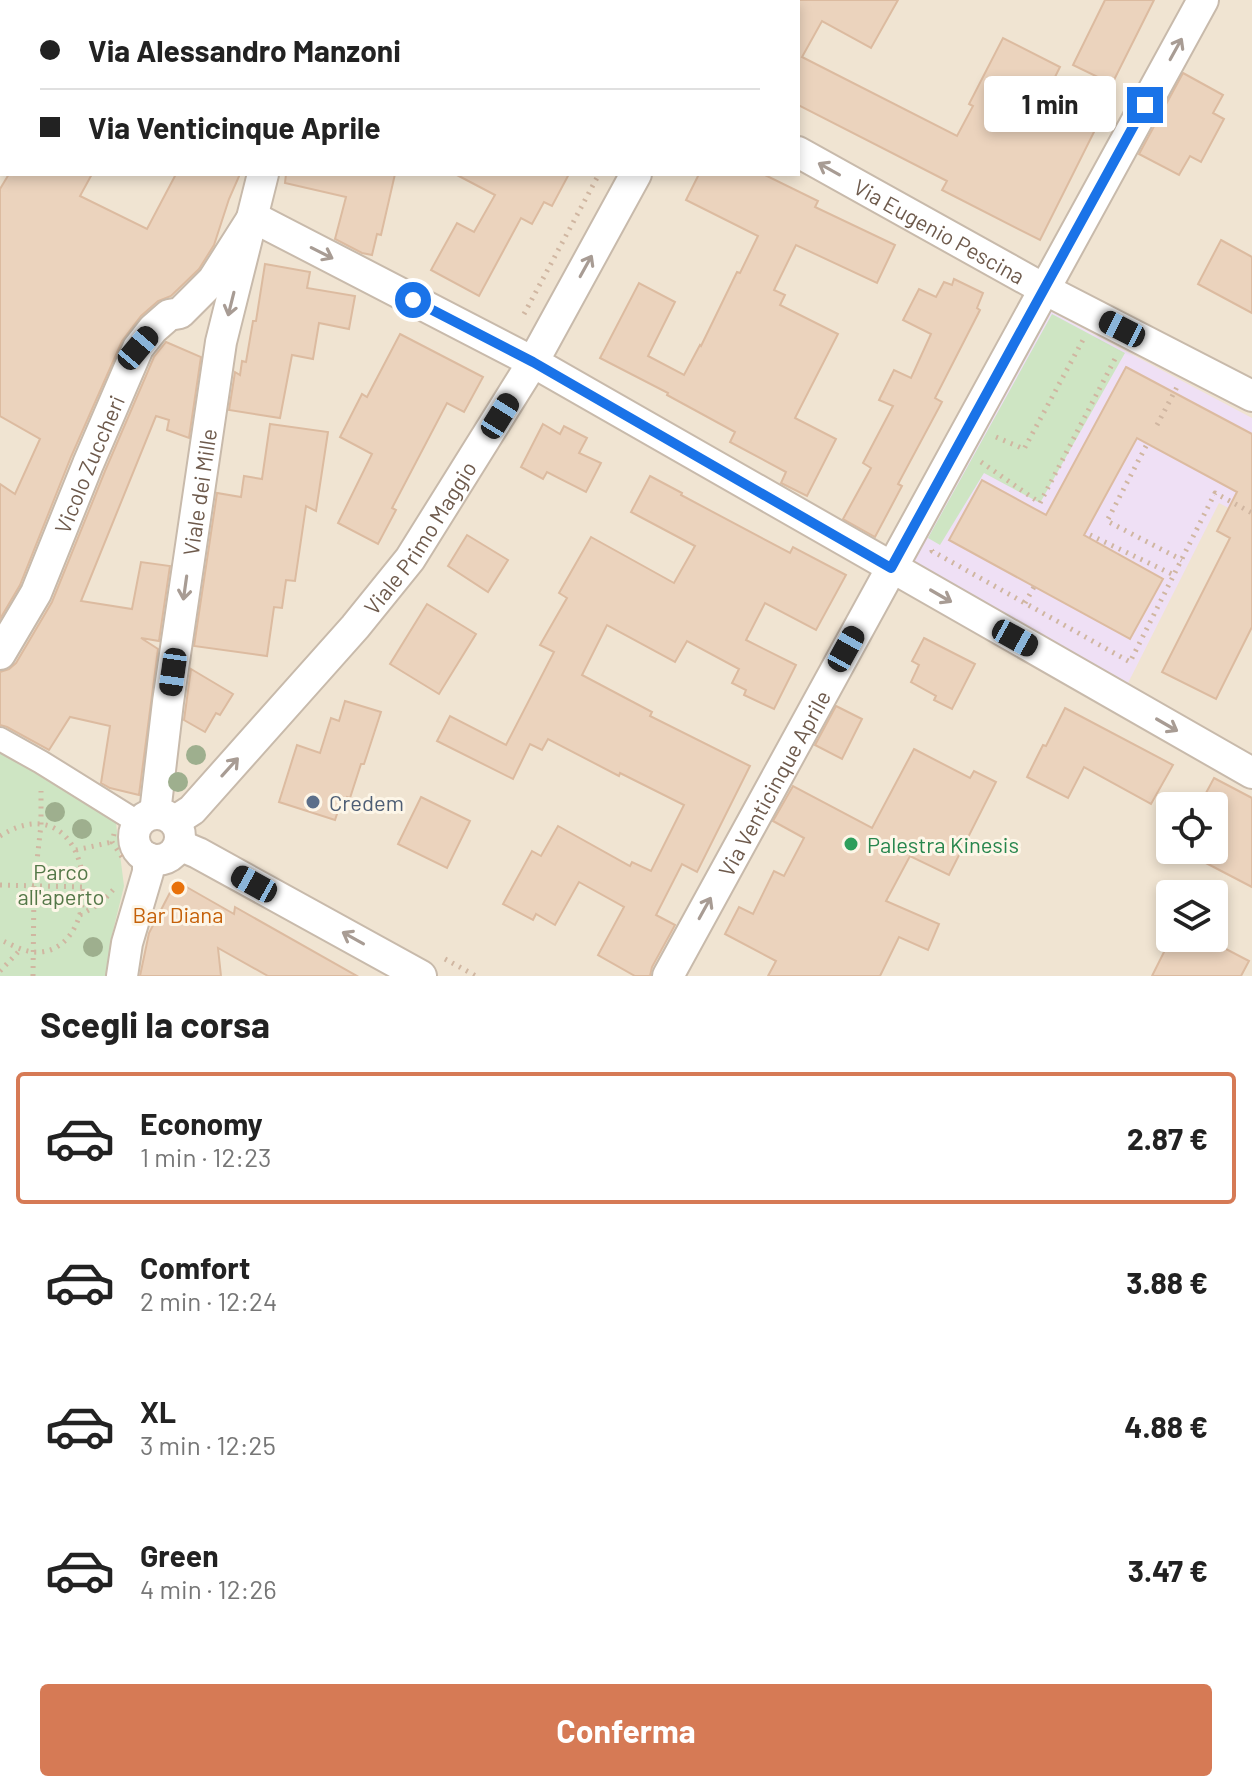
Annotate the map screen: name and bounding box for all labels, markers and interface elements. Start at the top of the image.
text: Via Alessandro Manzoni [88,32,401,68]
one-way arrow [1168,38,1184,61]
callout: 1 min [985,77,1117,133]
route end [1127,87,1163,123]
text: 1 min [1022,88,1078,119]
text: Via Venticinque Aprile [88,109,381,145]
one-way arrow [817,161,841,177]
street label: Via Eugenio Pescina [849,173,1030,289]
one-way arrow [309,245,333,261]
one-way arrow [579,255,594,279]
route start [395,282,431,318]
one-way arrow [222,291,237,317]
car [1095,307,1149,351]
car [113,322,163,374]
car [477,389,523,443]
street label: Vicolo Zuccheri [48,391,129,537]
street label: Viale dei Mille [177,427,221,557]
street label: Viale Primo Maggio [358,456,481,619]
one-way arrow [177,575,192,600]
one-way arrow [929,589,953,604]
car [988,616,1042,660]
car [824,622,868,676]
car [158,647,188,697]
street label: Via Venticinque Aprile [712,685,835,881]
one-way arrow [1155,718,1179,733]
one-way arrow [221,757,239,777]
place label: Credem [329,789,404,815]
map controls [1156,792,1228,952]
button: locate [1156,792,1228,864]
marker: Credem [304,793,322,811]
place label: Palestra Kinesis [867,831,1019,857]
marker: Palestra Kinesis [842,835,860,853]
park label: Parco all'aperto [17,858,105,909]
car [227,862,281,906]
marker: Bar Diana [169,879,187,897]
button: layers [1156,880,1228,952]
one-way arrow [698,896,713,920]
place label: Bar Diana [133,901,223,927]
one-way arrow [342,930,365,946]
text: Scegli la corsa [40,1002,270,1045]
icon: car [44,1102,116,1174]
text: Economy [140,1105,263,1141]
text: 2.87 € [1127,1120,1208,1156]
text: 1 min · 12:23 [140,1141,271,1172]
icon: car [44,1246,116,1318]
text: Comfort [140,1249,250,1285]
text: 3.88 € [1126,1264,1208,1300]
text: 2 min · 12:24 [140,1285,277,1316]
icon: car [44,1390,116,1462]
text: XL [140,1393,176,1429]
text: 4.88 € [1124,1408,1208,1444]
text: 3 min · 12:25 [140,1429,276,1460]
icon: car [44,1534,116,1606]
text: Green [140,1537,219,1573]
text: 3.47 € [1128,1552,1208,1588]
text: 4 min · 12:26 [140,1573,277,1604]
button: Conferma [40,1684,1212,1776]

